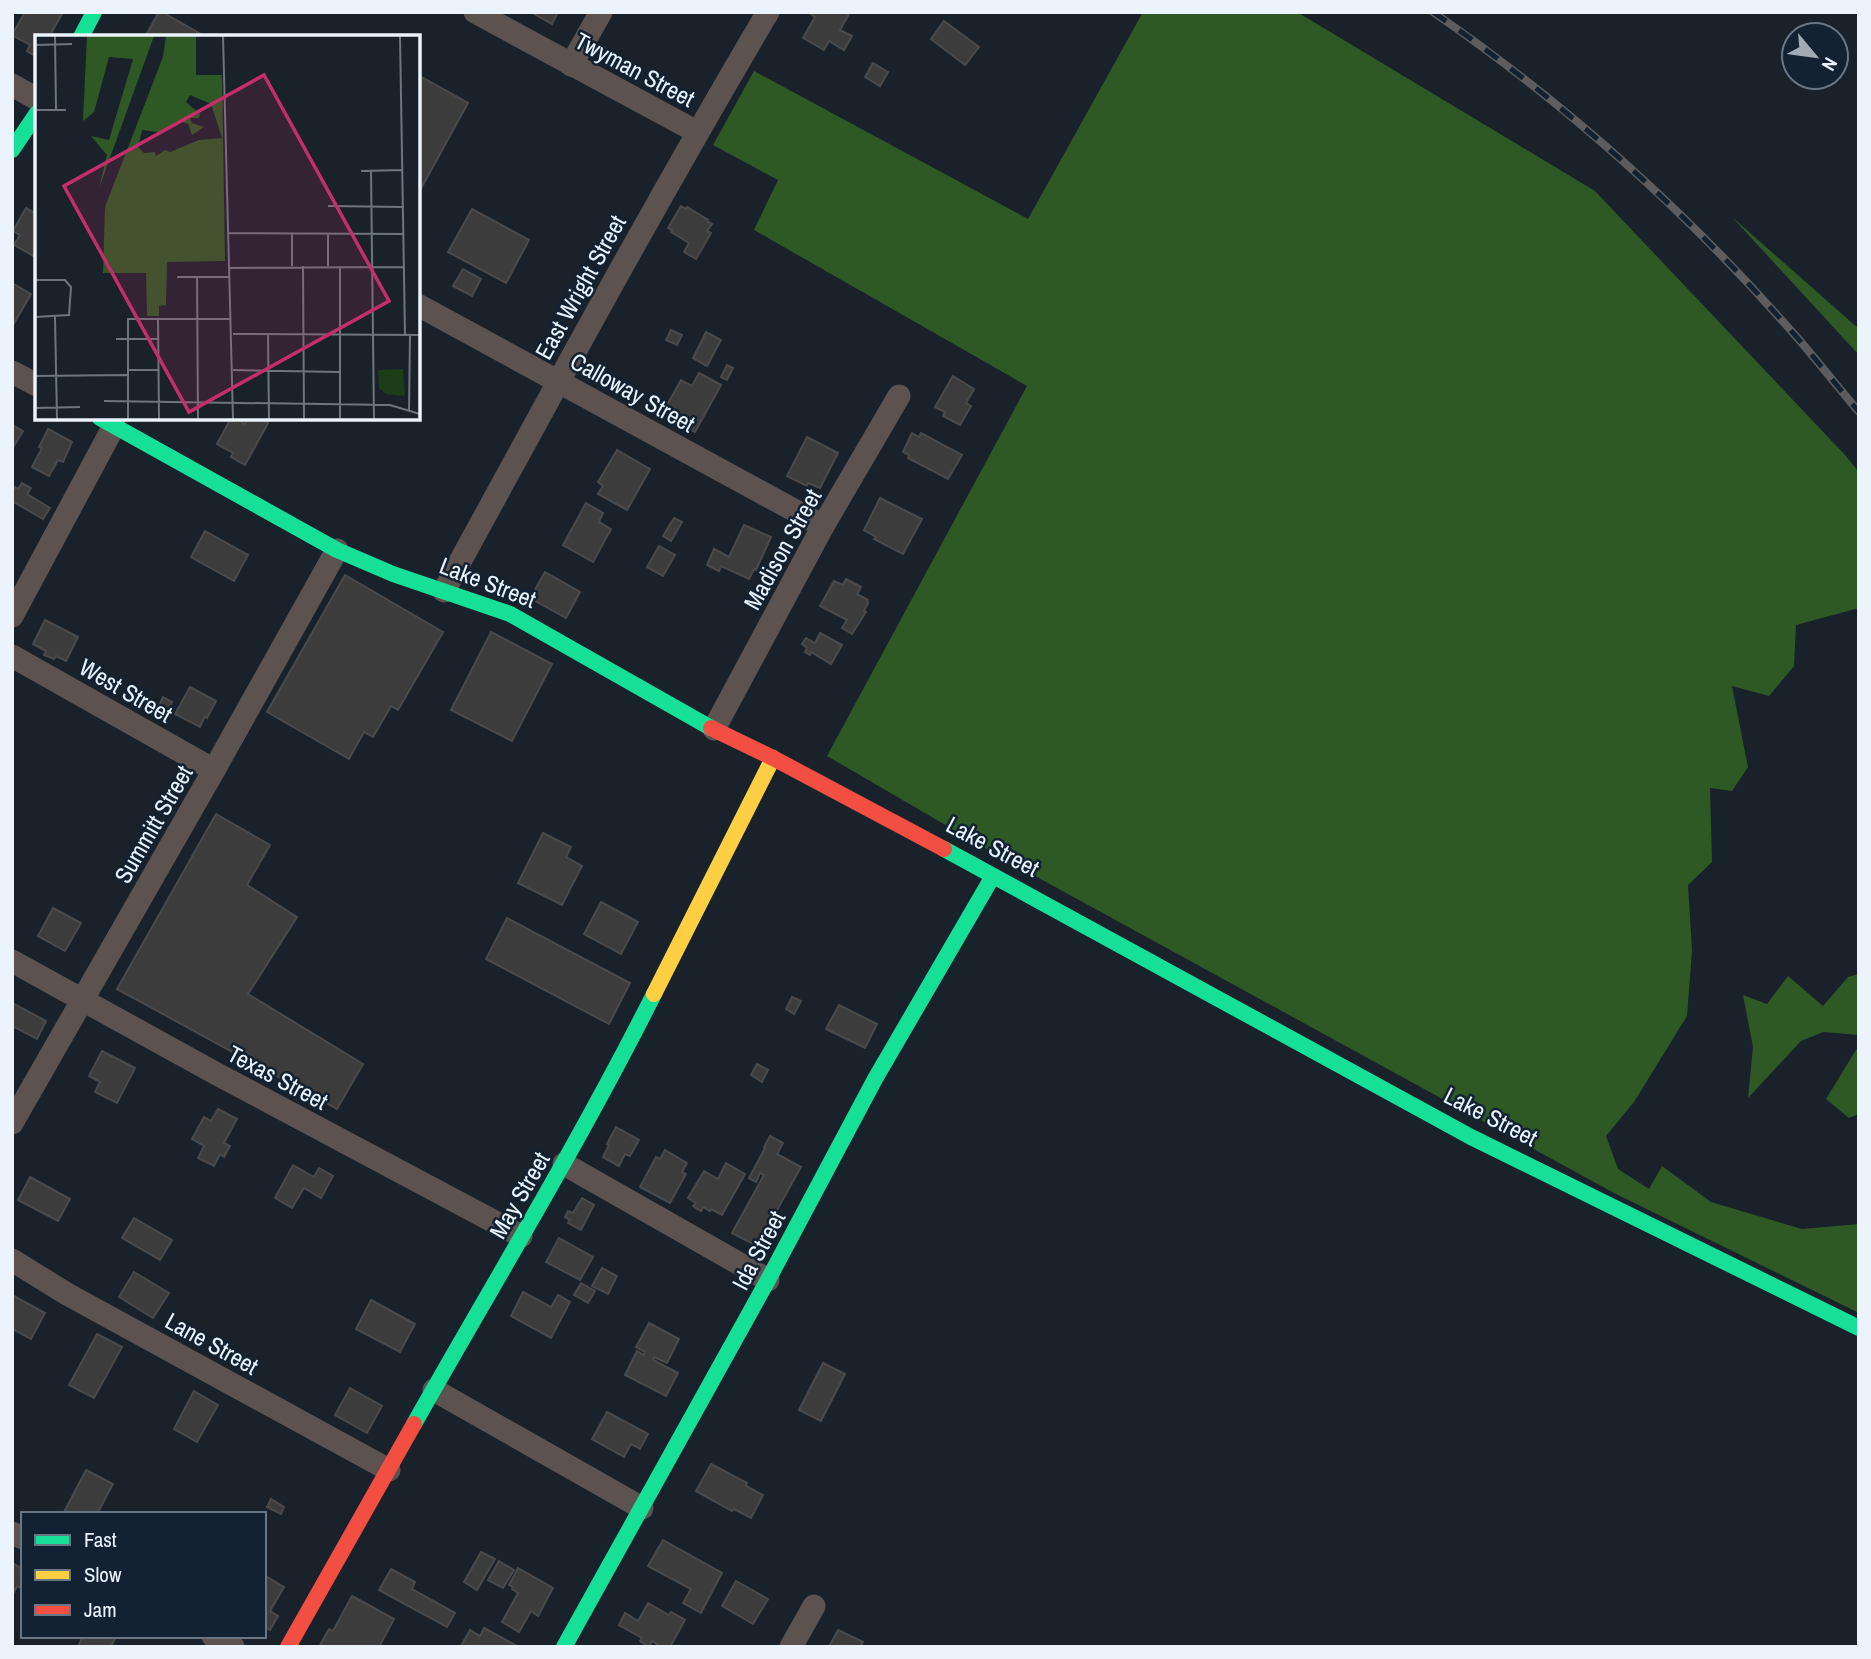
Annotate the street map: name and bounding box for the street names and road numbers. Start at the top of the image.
street label: Twyman Street [570,24,701,114]
street label: East Wright Street [527,209,633,365]
street label: Calloway Street [565,345,701,440]
street label: Madison Street [736,482,829,615]
street label: Lake Street [435,549,541,615]
street label: West Street [74,651,179,730]
street label: Summitt Street [106,759,200,889]
street label: Lake Street [941,808,1045,884]
street label: Texas Street [222,1037,334,1117]
street label: Lake Street [1439,1079,1544,1153]
street label: May Street [481,1145,557,1244]
street label: Ida Street [724,1204,792,1295]
street label: Lane Street [160,1304,265,1382]

